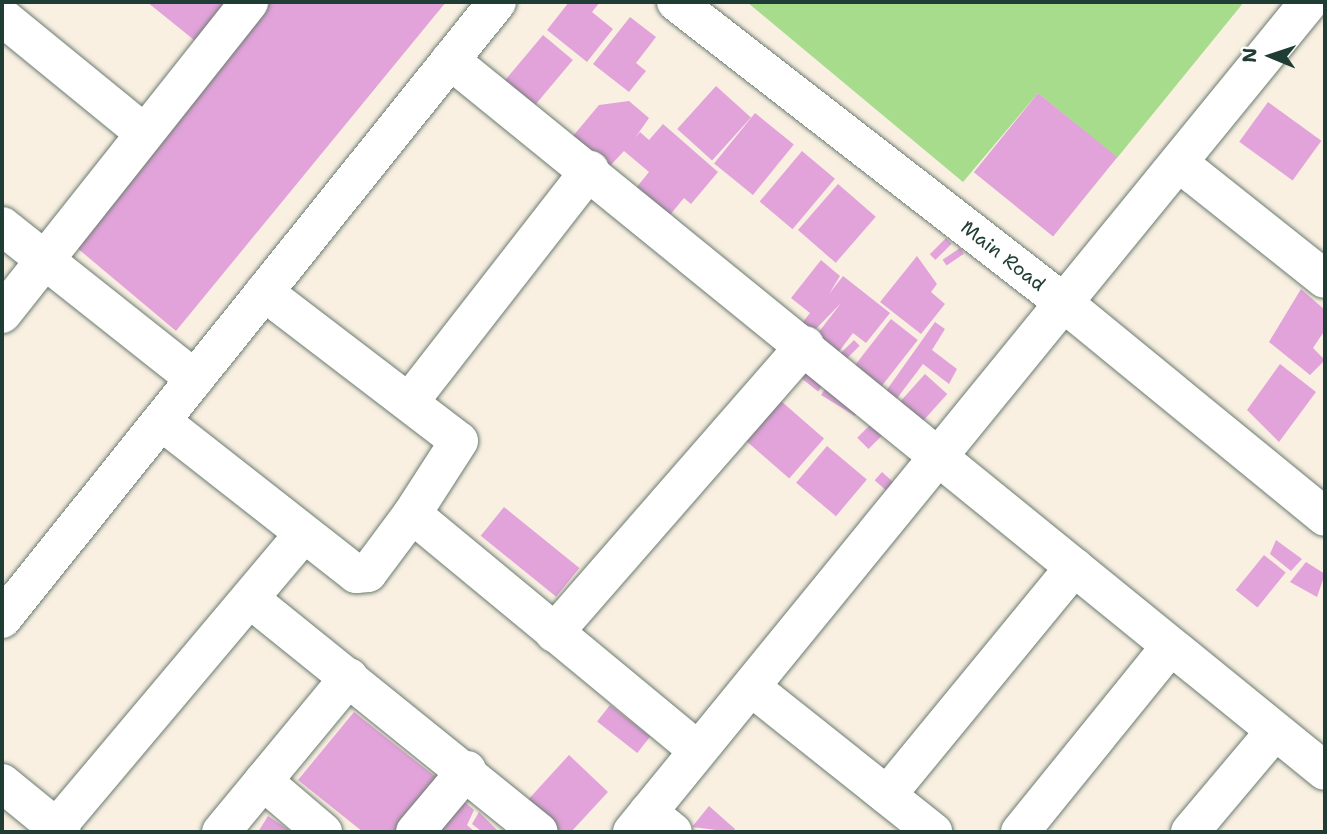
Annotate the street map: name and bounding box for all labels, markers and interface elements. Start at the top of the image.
north arrow [1236,21,1306,91]
text: N [1237,47,1262,63]
street label: Main Road [956,216,1050,296]

